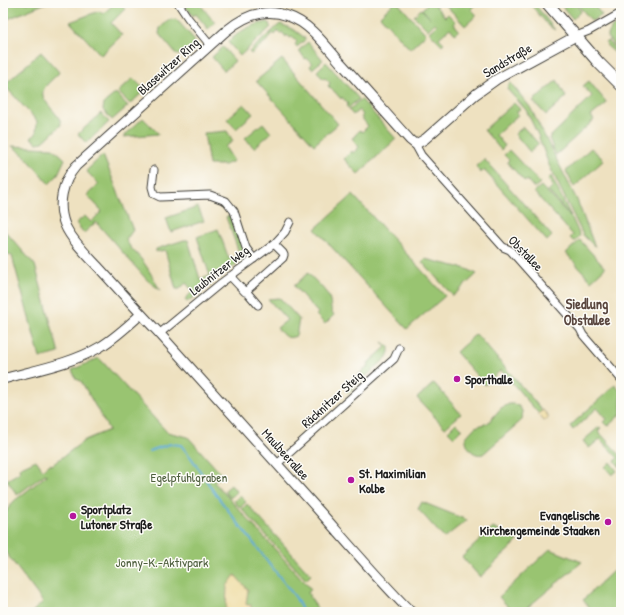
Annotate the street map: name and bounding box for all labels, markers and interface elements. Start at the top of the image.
street label: Blasewitzer Ring [133,33,203,99]
street label: Sandstraße [479,38,535,82]
street label: Obstallee [505,231,547,275]
street label: Leubnitzer Weg [185,241,253,299]
district label: Siedlung Obstallee [564,294,611,329]
street label: Räcknitzer Steig [297,366,367,432]
place label: Sporthalle [465,370,513,389]
marker: Sporthalle [452,374,462,384]
street label: Maulbeerallee [258,424,314,484]
place label: St. Maximilian Kolbe [359,464,426,497]
park label: Egelpfuhlgraben [151,468,228,486]
marker: St. Maximilian Kolbe [346,475,356,485]
place label: Sportplatz Lutoner Straße [81,500,153,534]
place label: Evangelische Kirchengemeinde Staaken [480,506,601,540]
marker: Sportplatz Lutoner Straße [68,511,78,521]
marker: Evangelische Kirchengemeinde Staaken [603,517,613,527]
park label: Jonny-K.-Aktivpark [116,553,209,571]

